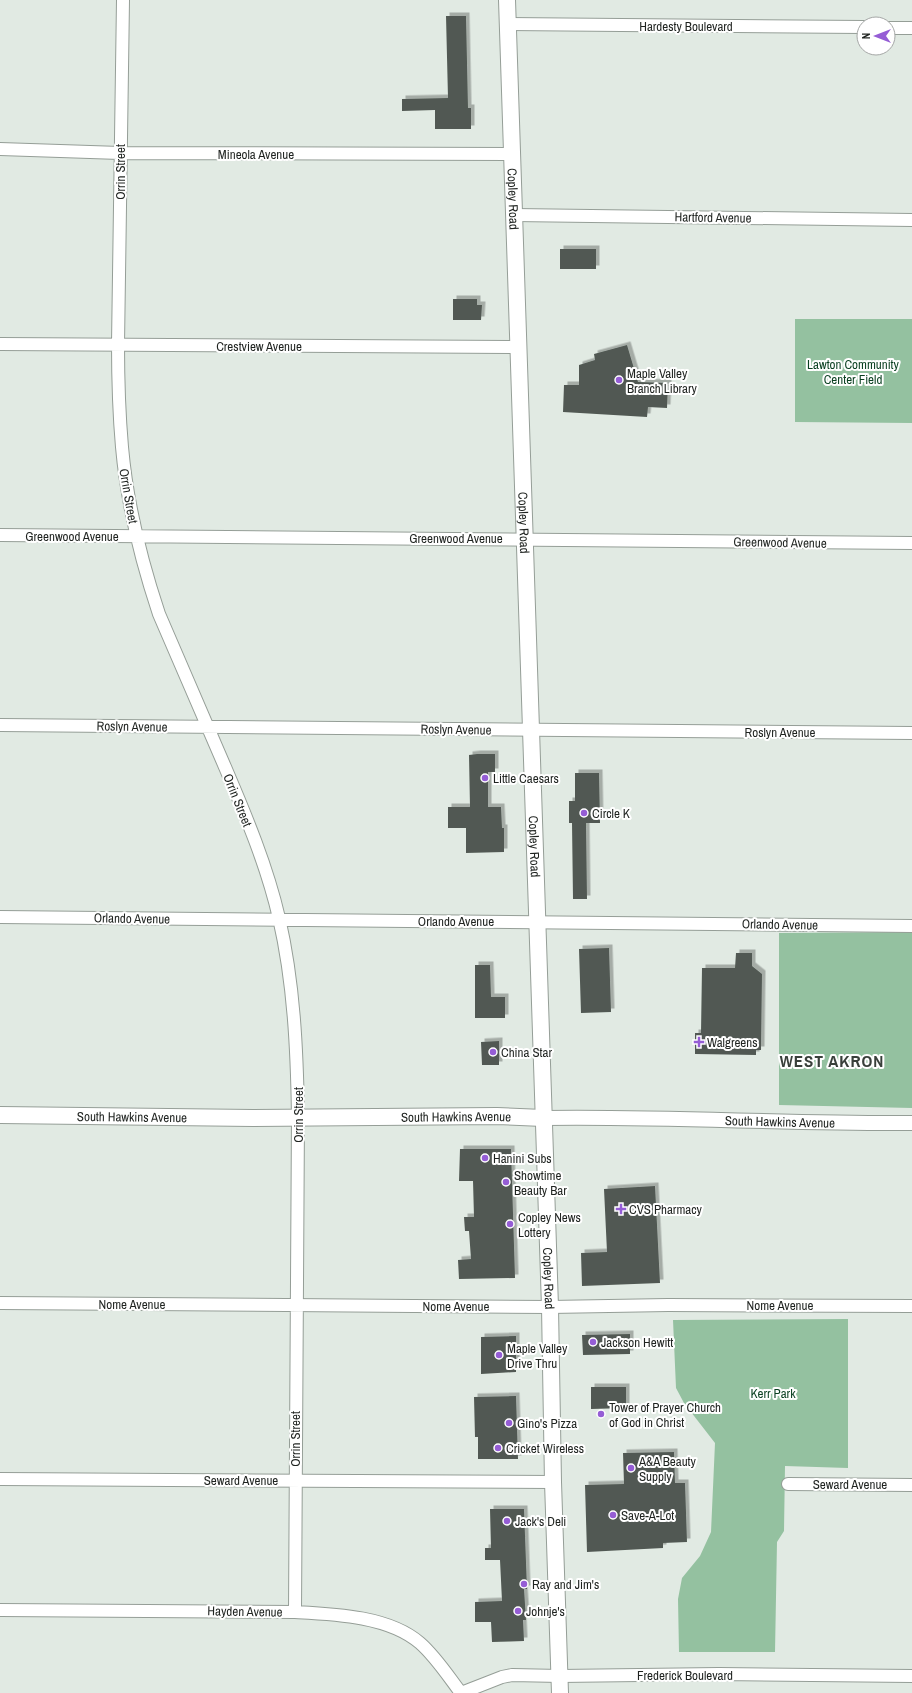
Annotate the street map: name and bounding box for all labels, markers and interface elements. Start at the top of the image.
north arrow [856,16,896,56]
street label: Hardesty Boulevard [639,18,733,35]
text: N [859,33,873,39]
street label: Orrin Street [112,144,129,200]
street label: Mineola Avenue [218,146,294,163]
street label: Copley Road [504,168,523,230]
street label: Hartford Avenue [674,208,752,227]
street label: Crestview Avenue [216,338,302,355]
park label: Lawton Community Center Field [807,356,900,388]
place label: Maple Valley Branch Library [627,365,698,397]
marker: Maple Valley Branch Library [614,375,624,385]
street label: Orrin Street [115,467,142,525]
street label: Copley Road [514,492,533,554]
street label: Greenwood Avenue [25,528,119,545]
street label: Greenwood Avenue [409,530,503,547]
street label: Greenwood Avenue [733,533,827,552]
street label: Roslyn Avenue [96,717,168,736]
street label: Roslyn Avenue [420,720,492,739]
street label: Roslyn Avenue [745,724,816,741]
place label: Little Caesars [493,770,559,787]
street label: Orrin Street [219,771,256,829]
marker: Little Caesars [480,773,490,783]
place label: Circle K [592,805,630,822]
marker: Circle K [579,808,589,818]
street label: Copley Road [525,815,544,878]
street label: Orlando Avenue [94,909,170,928]
street label: Orlando Avenue [418,913,494,930]
street label: Orlando Avenue [742,915,818,934]
place label: Walgreens [707,1034,758,1051]
marker: Walgreens [694,1037,704,1047]
place label: China Star [501,1044,552,1061]
marker: China Star [488,1047,498,1057]
district label: WEST AKRON [780,1049,884,1072]
street label: Orrin Street [290,1087,307,1143]
street label: South Hawkins Avenue [77,1108,187,1126]
street label: South Hawkins Avenue [401,1108,511,1126]
street label: South Hawkins Avenue [725,1112,835,1132]
place label: Hanini Subs [493,1150,552,1167]
marker: Hanini Subs [480,1153,490,1163]
place label: Showtime Beauty Bar [514,1167,567,1199]
marker: Showtime Beauty Bar [501,1177,511,1187]
place label: CVS Pharmacy [629,1201,703,1218]
marker: CVS Pharmacy [616,1204,626,1214]
place label: Copley News Lottery [518,1209,581,1241]
marker: Copley News Lottery [505,1219,515,1229]
street label: Copley Road [539,1247,558,1310]
street label: Nome Avenue [99,1296,165,1313]
street label: Nome Avenue [747,1297,813,1314]
street label: Nome Avenue [423,1298,489,1315]
place label: Jackson Hewitt [601,1334,673,1351]
marker: Jackson Hewitt [588,1337,598,1347]
place label: Maple Valley Drive Thru [507,1340,568,1372]
marker: Maple Valley Drive Thru [494,1350,504,1360]
park label: Kerr Park [750,1385,796,1402]
place label: Tower of Prayer Church of God in Christ [609,1399,721,1431]
marker: Tower of Prayer Church of God in Christ [596,1409,606,1419]
street label: Orrin Street [287,1411,304,1467]
place label: Gino's Pizza [517,1415,577,1432]
marker: Gino's Pizza [504,1418,514,1428]
place label: Cricket Wireless [506,1440,584,1457]
marker: Cricket Wireless [493,1443,503,1453]
place label: A&A Beauty Supply [638,1453,697,1485]
marker: A&A Beauty Supply [626,1463,636,1473]
street label: Seward Avenue [204,1472,278,1489]
street label: Seward Avenue [813,1476,887,1493]
place label: Save-A-Lot [621,1507,674,1524]
marker: Save-A-Lot [608,1510,618,1520]
place label: Jack's Deli [515,1513,566,1530]
marker: Jack's Deli [502,1516,512,1526]
place label: Ray and Jim's [532,1576,599,1593]
marker: Ray and Jim's [519,1579,529,1589]
street label: Hayden Avenue [207,1602,283,1621]
place label: Johnje's [526,1603,565,1620]
marker: Johnje's [513,1606,523,1616]
street label: Frederick Boulevard [637,1667,733,1684]

